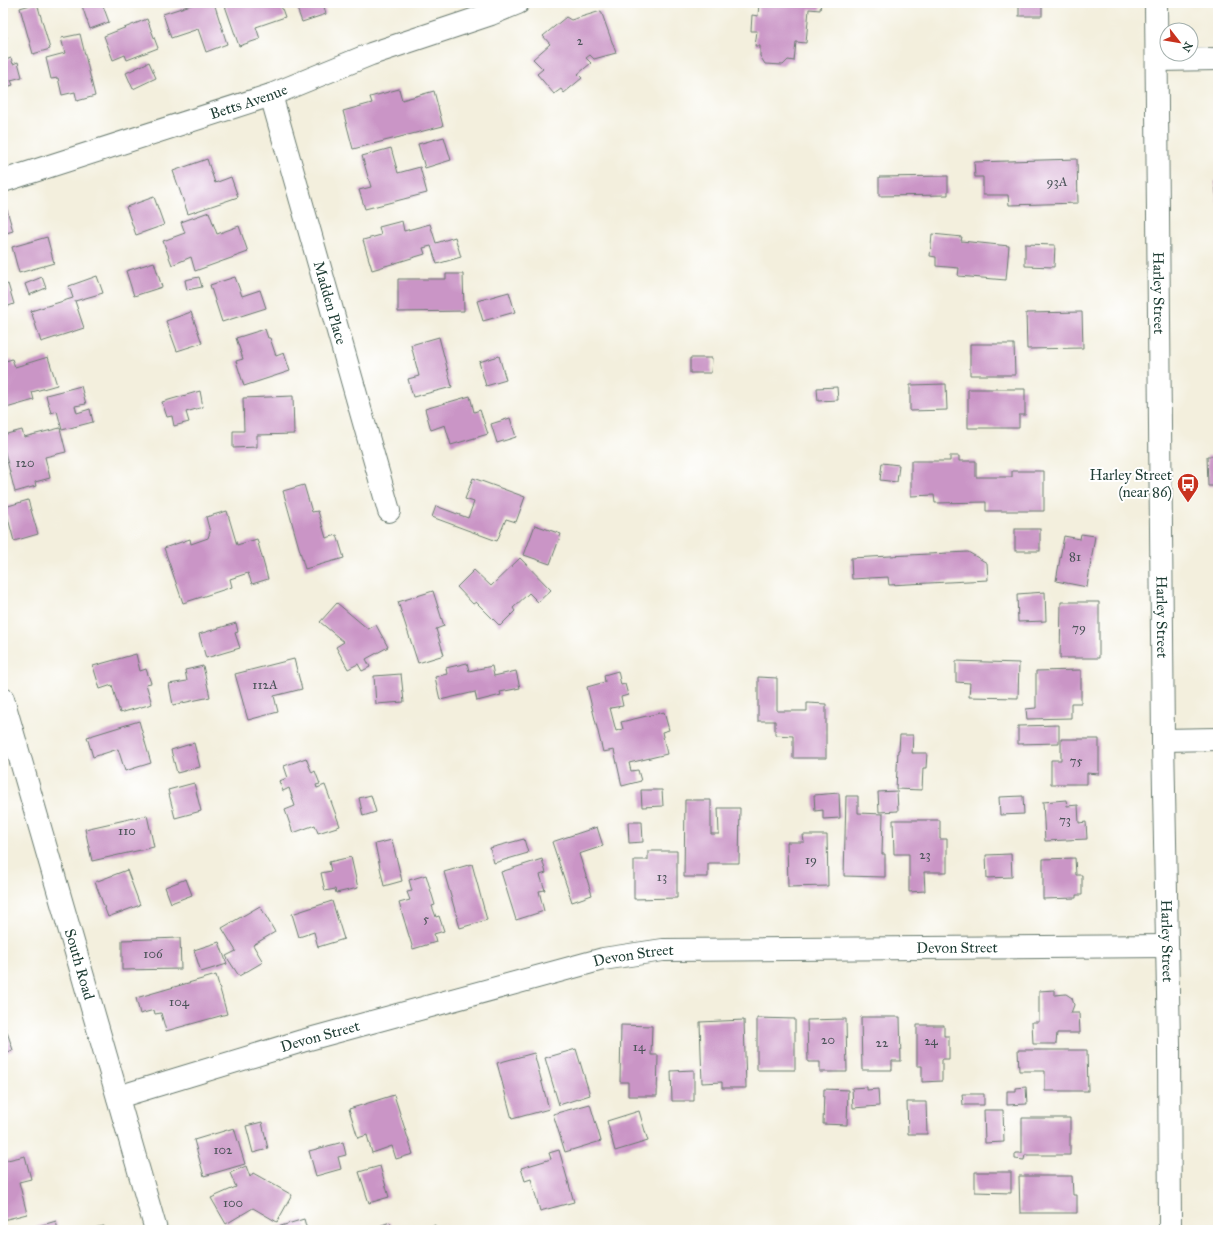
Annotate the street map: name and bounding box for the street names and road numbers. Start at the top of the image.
street label: Betts Avenue [208,80,290,123]
street label: Harley Street [1149,252,1168,335]
street label: Madden Place [310,259,350,347]
street label: Harley Street [1152,576,1171,659]
street label: Harley Street [1157,899,1177,983]
street label: South Road [61,927,98,1002]
street label: Devon Street [916,938,999,957]
street label: Devon Street [591,941,675,970]
street label: Devon Street [278,1017,362,1056]

